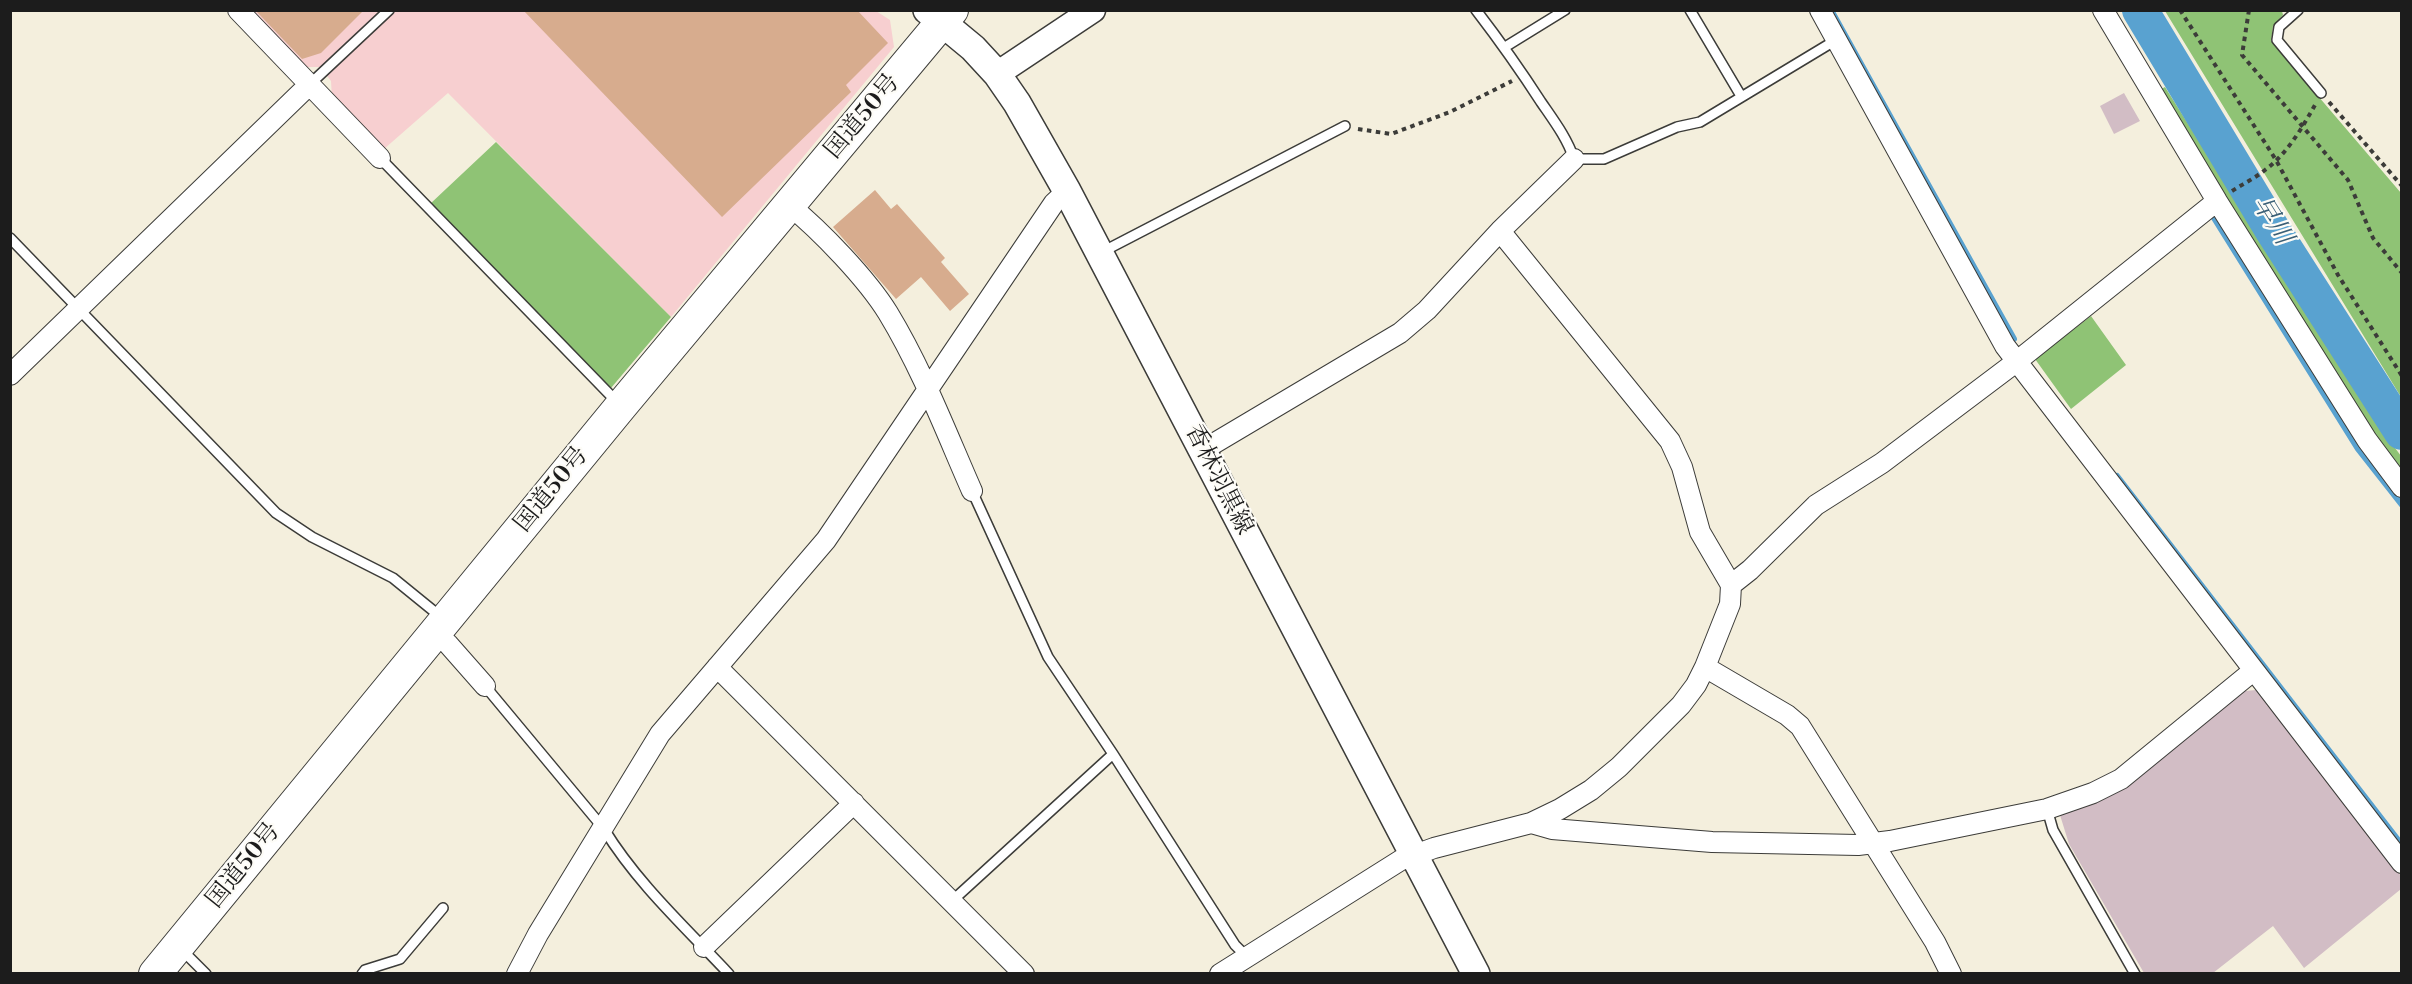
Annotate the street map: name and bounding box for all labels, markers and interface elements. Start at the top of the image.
street label: 国道50号 [819,69,907,165]
water label: 早川 [2244,191,2298,251]
street label: 香林羽黒線 [1178,420,1258,540]
street label: 国道50号 [509,442,595,538]
street label: 国道50号 [201,818,287,914]

